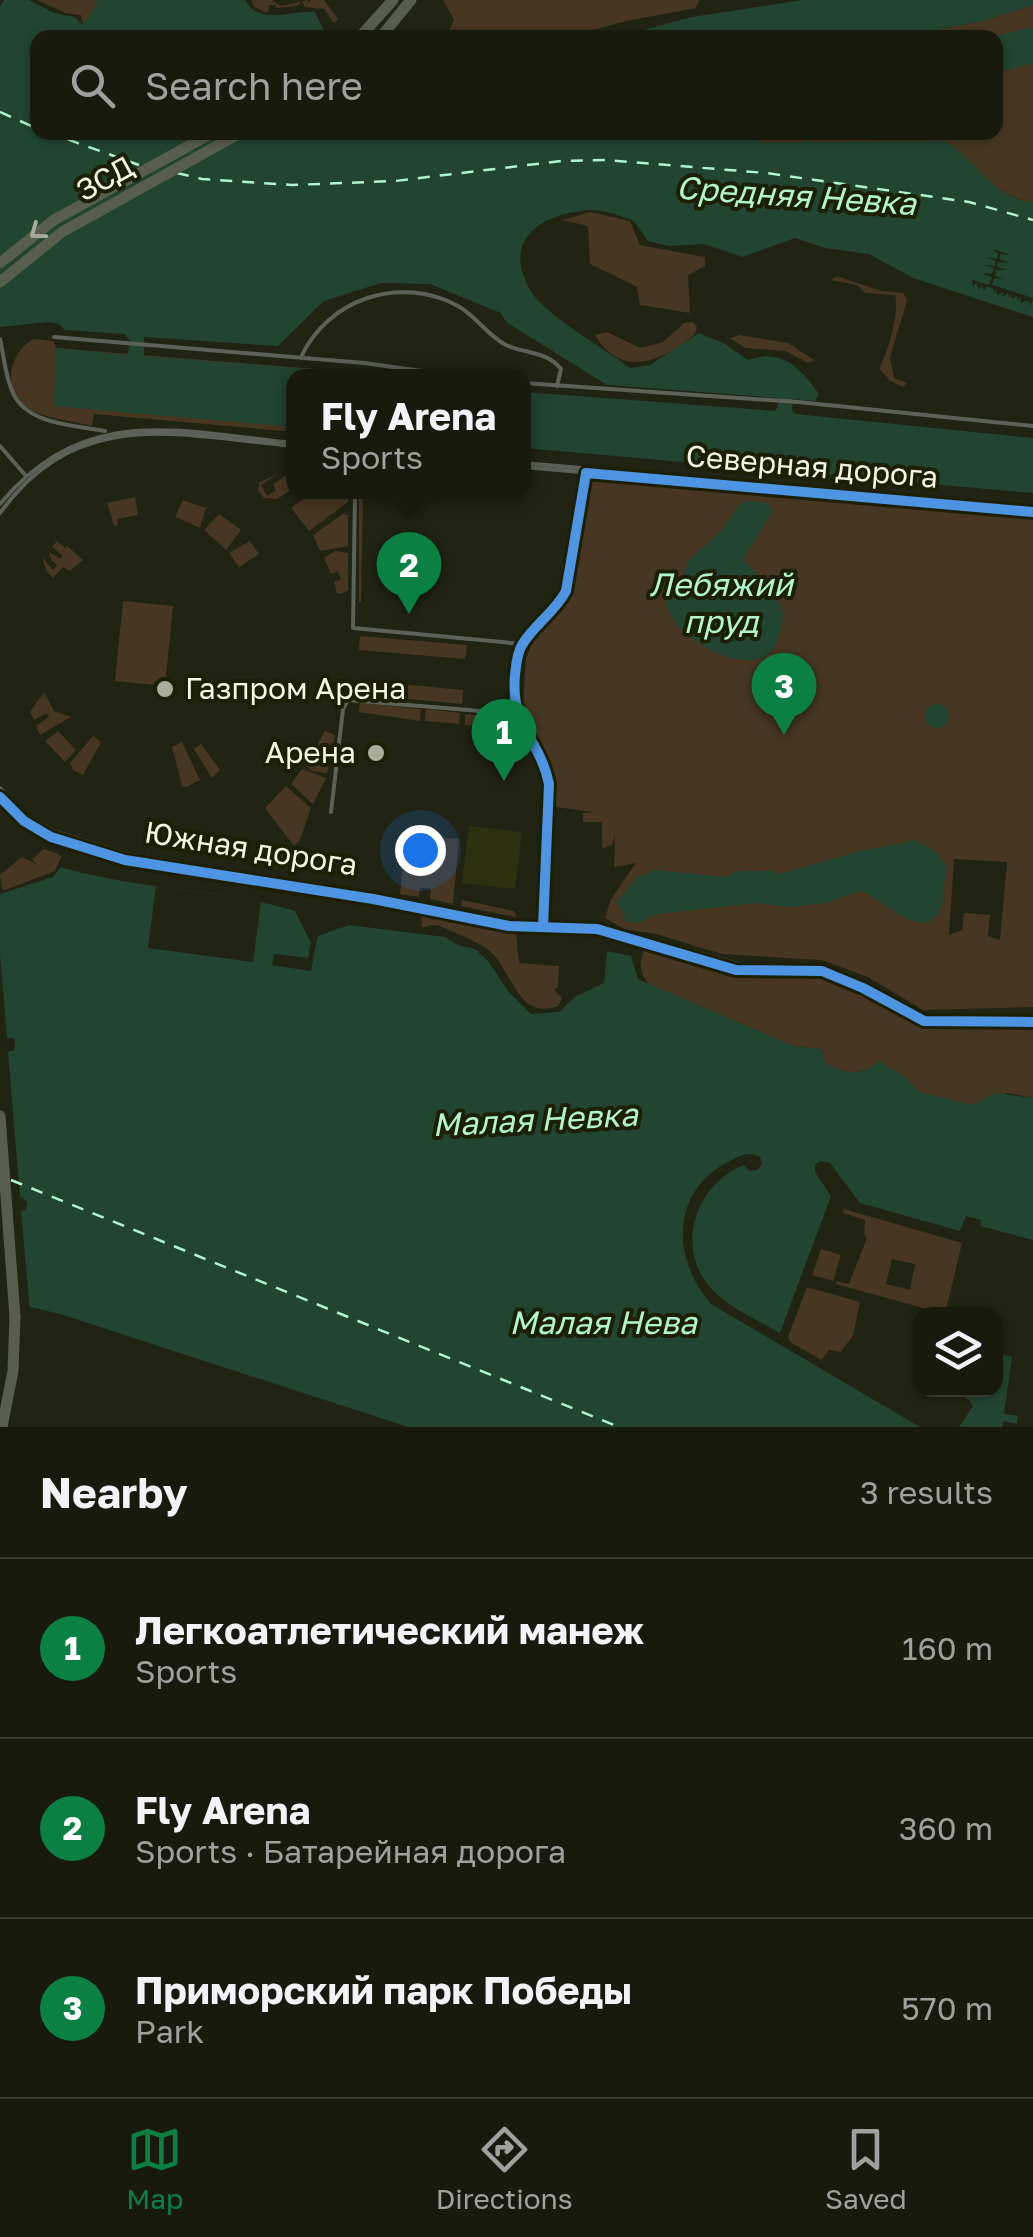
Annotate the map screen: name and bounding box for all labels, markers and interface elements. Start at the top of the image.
search box [30,30,1003,140]
icon: search [65,58,120,113]
text: Search here [145,63,363,108]
street label: ЗСД [69,148,140,208]
water label: Средняя Невка [675,168,919,222]
one-way arrow [30,220,49,238]
popup [286,369,531,499]
text: Fly Arena [321,393,496,438]
street label: Северная дорога [684,437,940,495]
text: Sports [321,438,423,476]
pin: 2 [376,532,442,614]
water label: Лебяжий пруд [649,565,795,640]
pin: 3 [752,652,816,735]
place label: Газпром Арена [185,670,406,706]
marker: Газпром Арена [154,678,176,700]
pin: 1 [472,698,536,781]
place label: Арена [265,734,356,770]
marker: Арена [365,742,387,764]
street label: Южная дорога [142,813,360,883]
your location [395,825,446,876]
water label: Малая Невка [431,1095,641,1143]
water label: Малая Нева [509,1303,699,1341]
map controls [913,1307,1003,1397]
button: layers [913,1307,1003,1397]
text: Nearby [40,1467,188,1517]
text: 3 results [860,1473,993,1511]
text: Легкоатлетический манеж [135,1607,644,1652]
text: 1 [64,1629,81,1667]
text: 160 m [902,1629,993,1667]
text: Sports [135,1652,237,1690]
text: Fly Arena [135,1787,311,1832]
text: 2 [63,1809,82,1847]
text: 360 m [899,1809,993,1847]
text: Sports · Батарейная дорога [135,1832,566,1870]
text: Приморский парк Победы [135,1967,632,2012]
text: 3 [63,1989,82,2027]
text: 570 m [901,1989,993,2027]
text: Park [135,2012,204,2050]
tab: Map [126,2122,183,2215]
tab: Directions [436,2122,573,2215]
tab: Saved [825,2122,907,2215]

